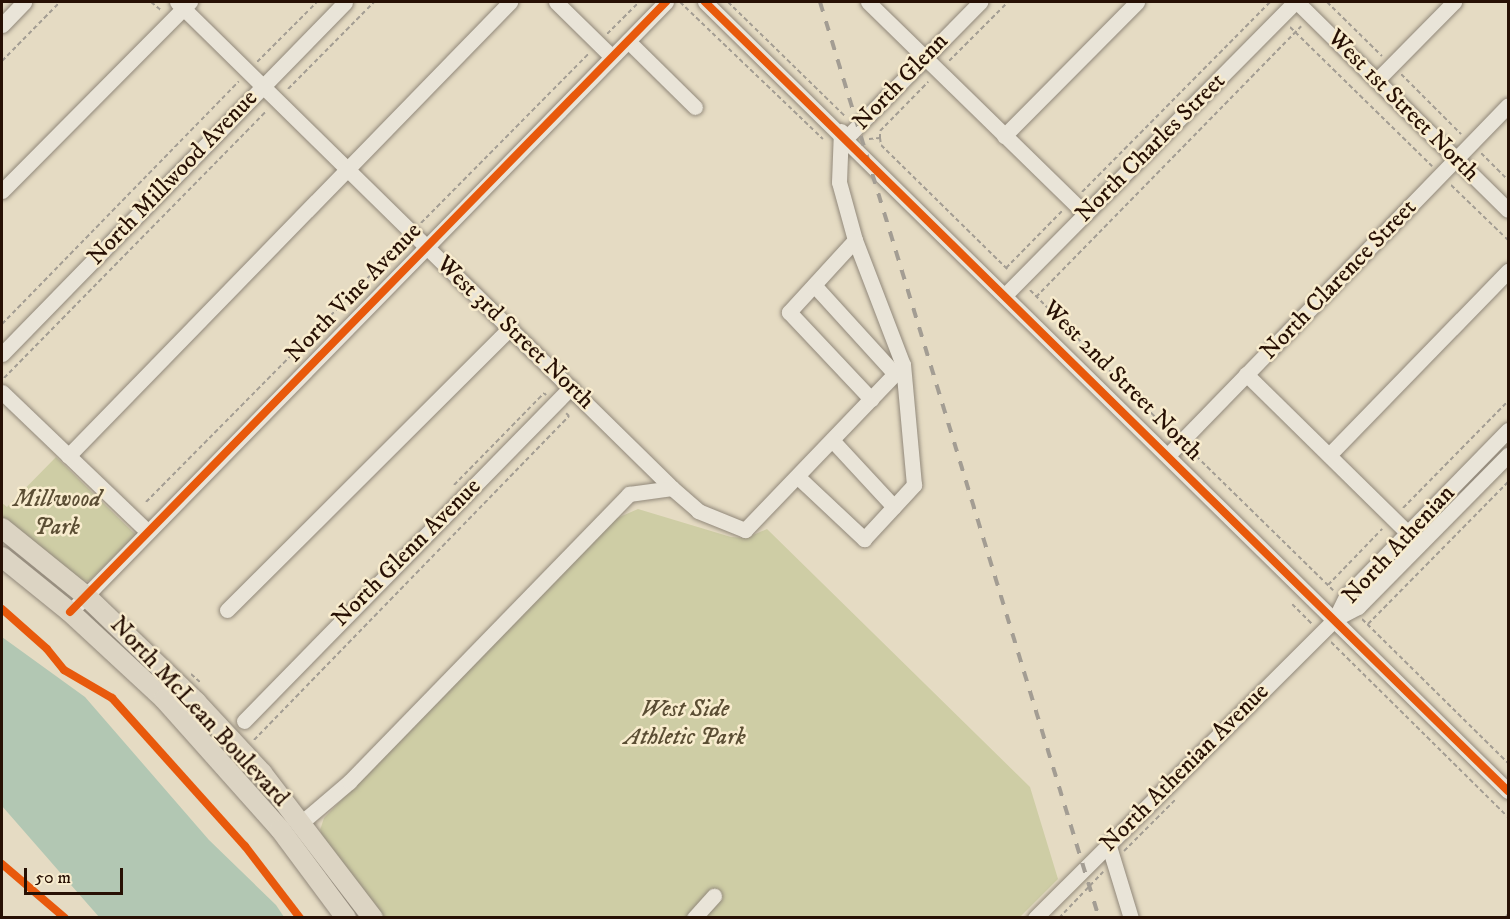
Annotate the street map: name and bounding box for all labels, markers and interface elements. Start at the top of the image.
street label: West 1st Street North [1321,24,1485,188]
street label: North Glenn [848,27,954,137]
street label: North Charles Street [1070,67,1232,229]
street label: North Millwood Avenue [82,84,264,272]
street label: North Clarence Street [1255,194,1423,366]
street label: North Vine Avenue [280,217,428,369]
street label: West 3rd Street North [430,250,600,416]
street label: West 2nd Street North [1036,295,1208,467]
street label: North Glenn Avenue [327,473,487,633]
street label: North Athenian [1337,480,1461,610]
park label: Millwood Park [13,486,101,542]
street label: North McLean Boulevard [103,611,295,813]
street label: North Athenian Avenue [1095,678,1275,858]
park label: West Side Athletic Park [624,696,746,752]
scale bar [27,856,126,894]
text: 50 m [35,867,71,889]

